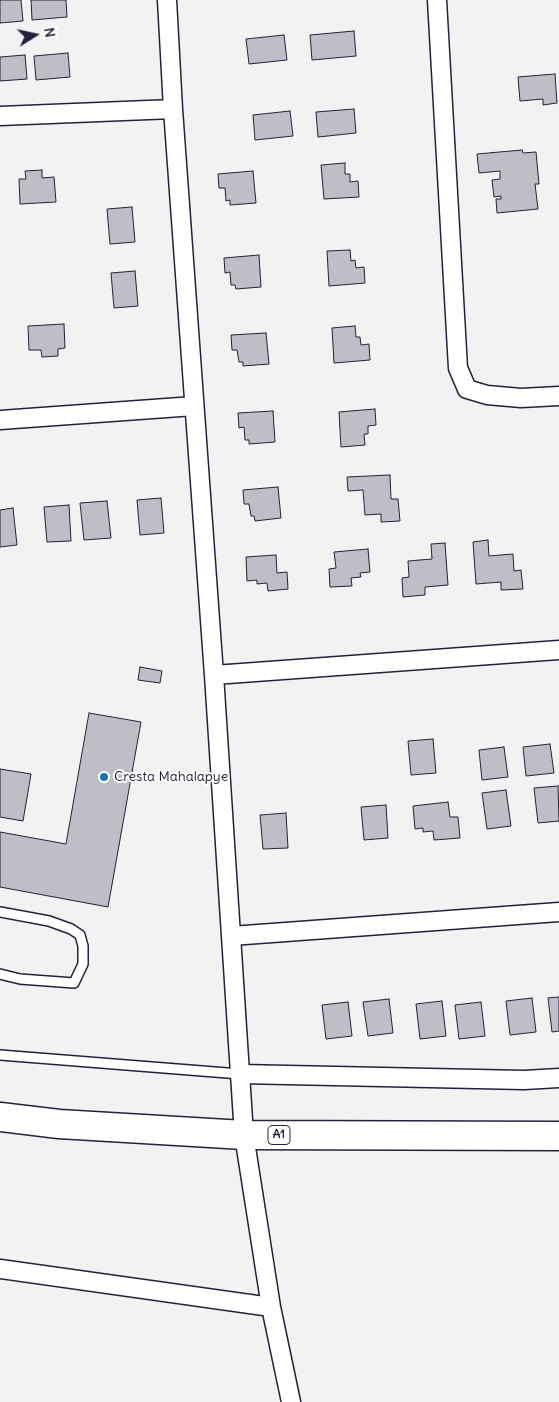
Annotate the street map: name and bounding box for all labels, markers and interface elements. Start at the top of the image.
north arrow [10,10,60,60]
text: N [40,26,59,39]
place label: Cresta Mahalapye [114,769,228,785]
marker: Cresta Mahalapye [98,771,110,783]
road number: A1 [268,1126,290,1144]

